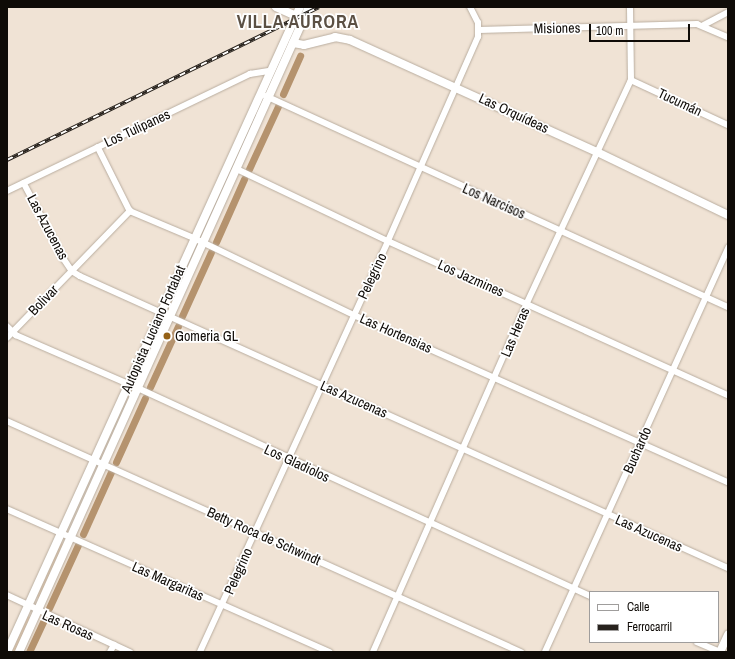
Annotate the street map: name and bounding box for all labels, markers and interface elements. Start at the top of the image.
district label: VILLA AURORA [236,11,360,33]
scale bar [591,16,692,42]
street label: Misiones [534,19,580,37]
text: 100 m [596,23,623,39]
street label: Tucumán [655,84,705,120]
street label: Las Orquídeas [476,89,552,137]
street label: Los Tulipanes [101,105,173,151]
street label: Los Narcisos [460,180,528,222]
street label: Las Azucenas [24,191,72,263]
street label: Pelegrino [354,250,390,302]
street label: Los Jazmines [435,256,507,300]
street label: Autopista Luciano Fortabat [117,263,189,395]
street label: Bolivar [25,281,61,319]
street label: Las Heras [497,305,533,359]
street label: Las Hortensias [357,310,435,356]
place label: Gomeria GL [175,328,238,344]
marker: Gomeria GL [162,331,172,341]
street label: Las Azucenas [318,377,390,421]
street label: Buchardo [619,424,655,476]
street label: Los Gladiolos [262,441,332,485]
street label: Betty Roca de Schwindt [205,503,323,569]
street label: Las Azucenas [613,511,685,555]
street label: Pelegrino [220,545,256,597]
street label: Las Margaritas [130,558,206,604]
legend [589,591,719,643]
text: Calle [627,599,649,615]
street label: Las Rosas [40,606,96,644]
text: Ferrocarril [627,619,672,635]

